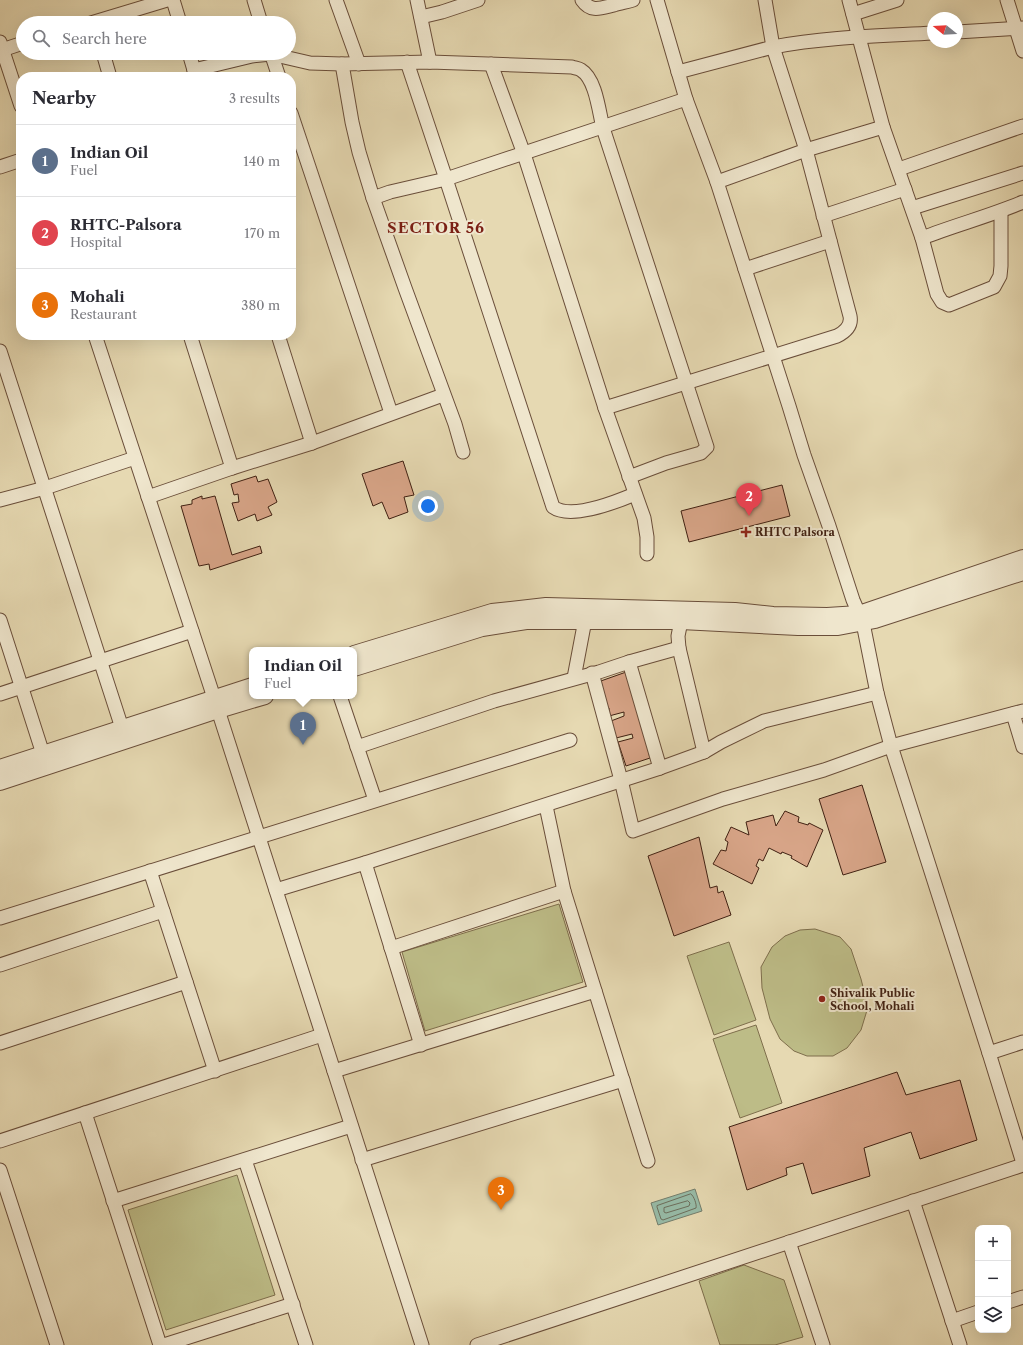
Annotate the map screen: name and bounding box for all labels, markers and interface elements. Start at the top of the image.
north arrow [927,12,963,48]
search box [16,16,296,60]
icon: search [30,27,52,49]
text: Search here [62,29,147,48]
text: Nearby [32,88,96,108]
text: 3 results [229,90,280,106]
text: Indian Oil [70,143,148,162]
text: 1 [42,153,48,169]
text: 140 m [243,153,280,169]
text: Fuel [70,162,98,178]
text: RHTC-Palsora [70,215,182,234]
district label: SECTOR 56 [387,218,485,237]
text: 2 [41,225,49,241]
text: 170 m [244,225,280,241]
text: Hospital [70,234,122,250]
text: Mohali [70,287,125,306]
text: 3 [41,297,49,313]
text: 380 m [241,297,280,313]
text: Restaurant [70,306,137,322]
pin: 2 [736,483,762,516]
your location [418,496,438,516]
place label: RHTC Palsora [755,525,836,539]
marker: RHTC Palsora [740,526,752,538]
popup [249,647,357,699]
text: Indian Oil [264,656,342,675]
text: Fuel [264,675,291,691]
pin: 1 [290,712,316,745]
place label: Shivalik Public School, Mohali [830,986,915,1013]
marker: Shivalik Public School, Mohali [817,994,827,1004]
pin: 3 [488,1177,514,1210]
map controls [975,1225,1011,1333]
button: + [975,1225,1011,1261]
button: − [975,1261,1011,1297]
button: layers [975,1297,1011,1333]

